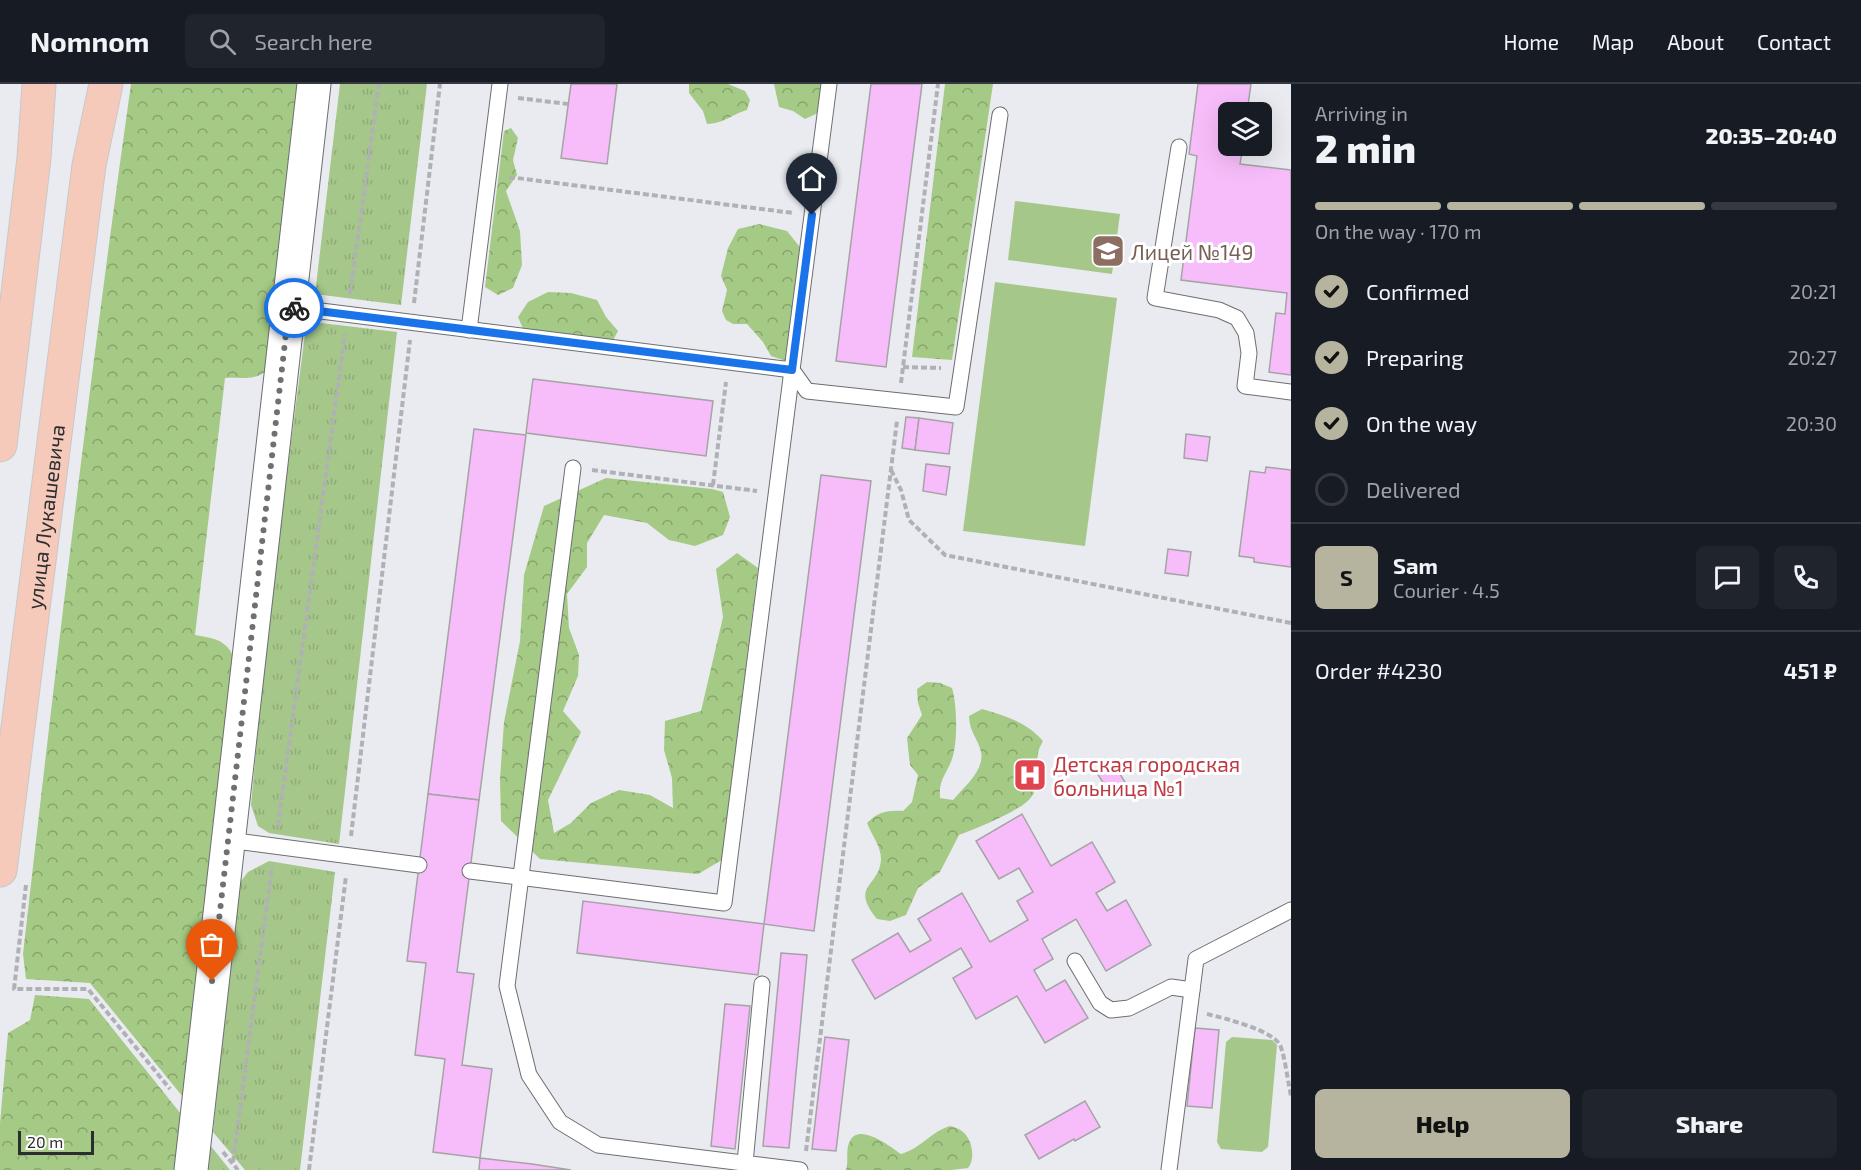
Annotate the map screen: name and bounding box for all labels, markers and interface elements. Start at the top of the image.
search box [185,14,605,68]
text: Nomnom [30,24,149,58]
icon: search [206,25,239,58]
text: Search here [254,28,373,54]
text: Home [1503,29,1559,54]
text: Map [1592,29,1634,54]
text: About [1667,29,1724,54]
text: Contact [1757,29,1831,54]
text: Arriving in [1315,101,1408,125]
map controls [1218,102,1272,156]
button: layers [1218,102,1272,156]
text: 20:35–20:40 [1705,122,1837,148]
text: 2 min [1315,124,1416,171]
pin [786,153,837,215]
icon: home [795,162,828,195]
text: On the way · 170 m [1315,219,1482,243]
school or university icon: Лицей №149 [1090,233,1126,269]
place label: Лицей №149 [1131,239,1253,264]
icon: check [1315,275,1348,308]
courier [264,278,324,338]
text: Confirmed [1366,278,1470,304]
text: 20:21 [1790,279,1837,303]
icon: bike [278,292,311,325]
icon: check [1315,341,1348,374]
text: Preparing [1366,344,1464,370]
text: 20:27 [1788,345,1837,369]
icon: check [1315,407,1348,440]
text: On the way [1366,410,1477,436]
text: 20:30 [1786,411,1837,435]
street label: улица Лукашевича [21,423,69,611]
text: Delivered [1366,476,1461,502]
button: chat [1696,546,1759,609]
button: phone [1774,546,1837,609]
text: Sam [1393,552,1438,578]
text: S [1340,564,1353,590]
text: Courier · 4.5 [1393,578,1500,602]
text: Order #4230 [1315,657,1442,683]
text: 451 ₽ [1784,657,1837,683]
place label: Детская городская больница №1 [1053,751,1240,800]
hospital icon: Детская городская больница №1 [1012,757,1048,793]
pin [186,919,237,981]
icon: bag [195,928,228,961]
button: Help [1315,1089,1570,1158]
button: Share [1582,1089,1837,1158]
scale bar [18,1128,94,1156]
text: 20 m [27,1132,63,1151]

